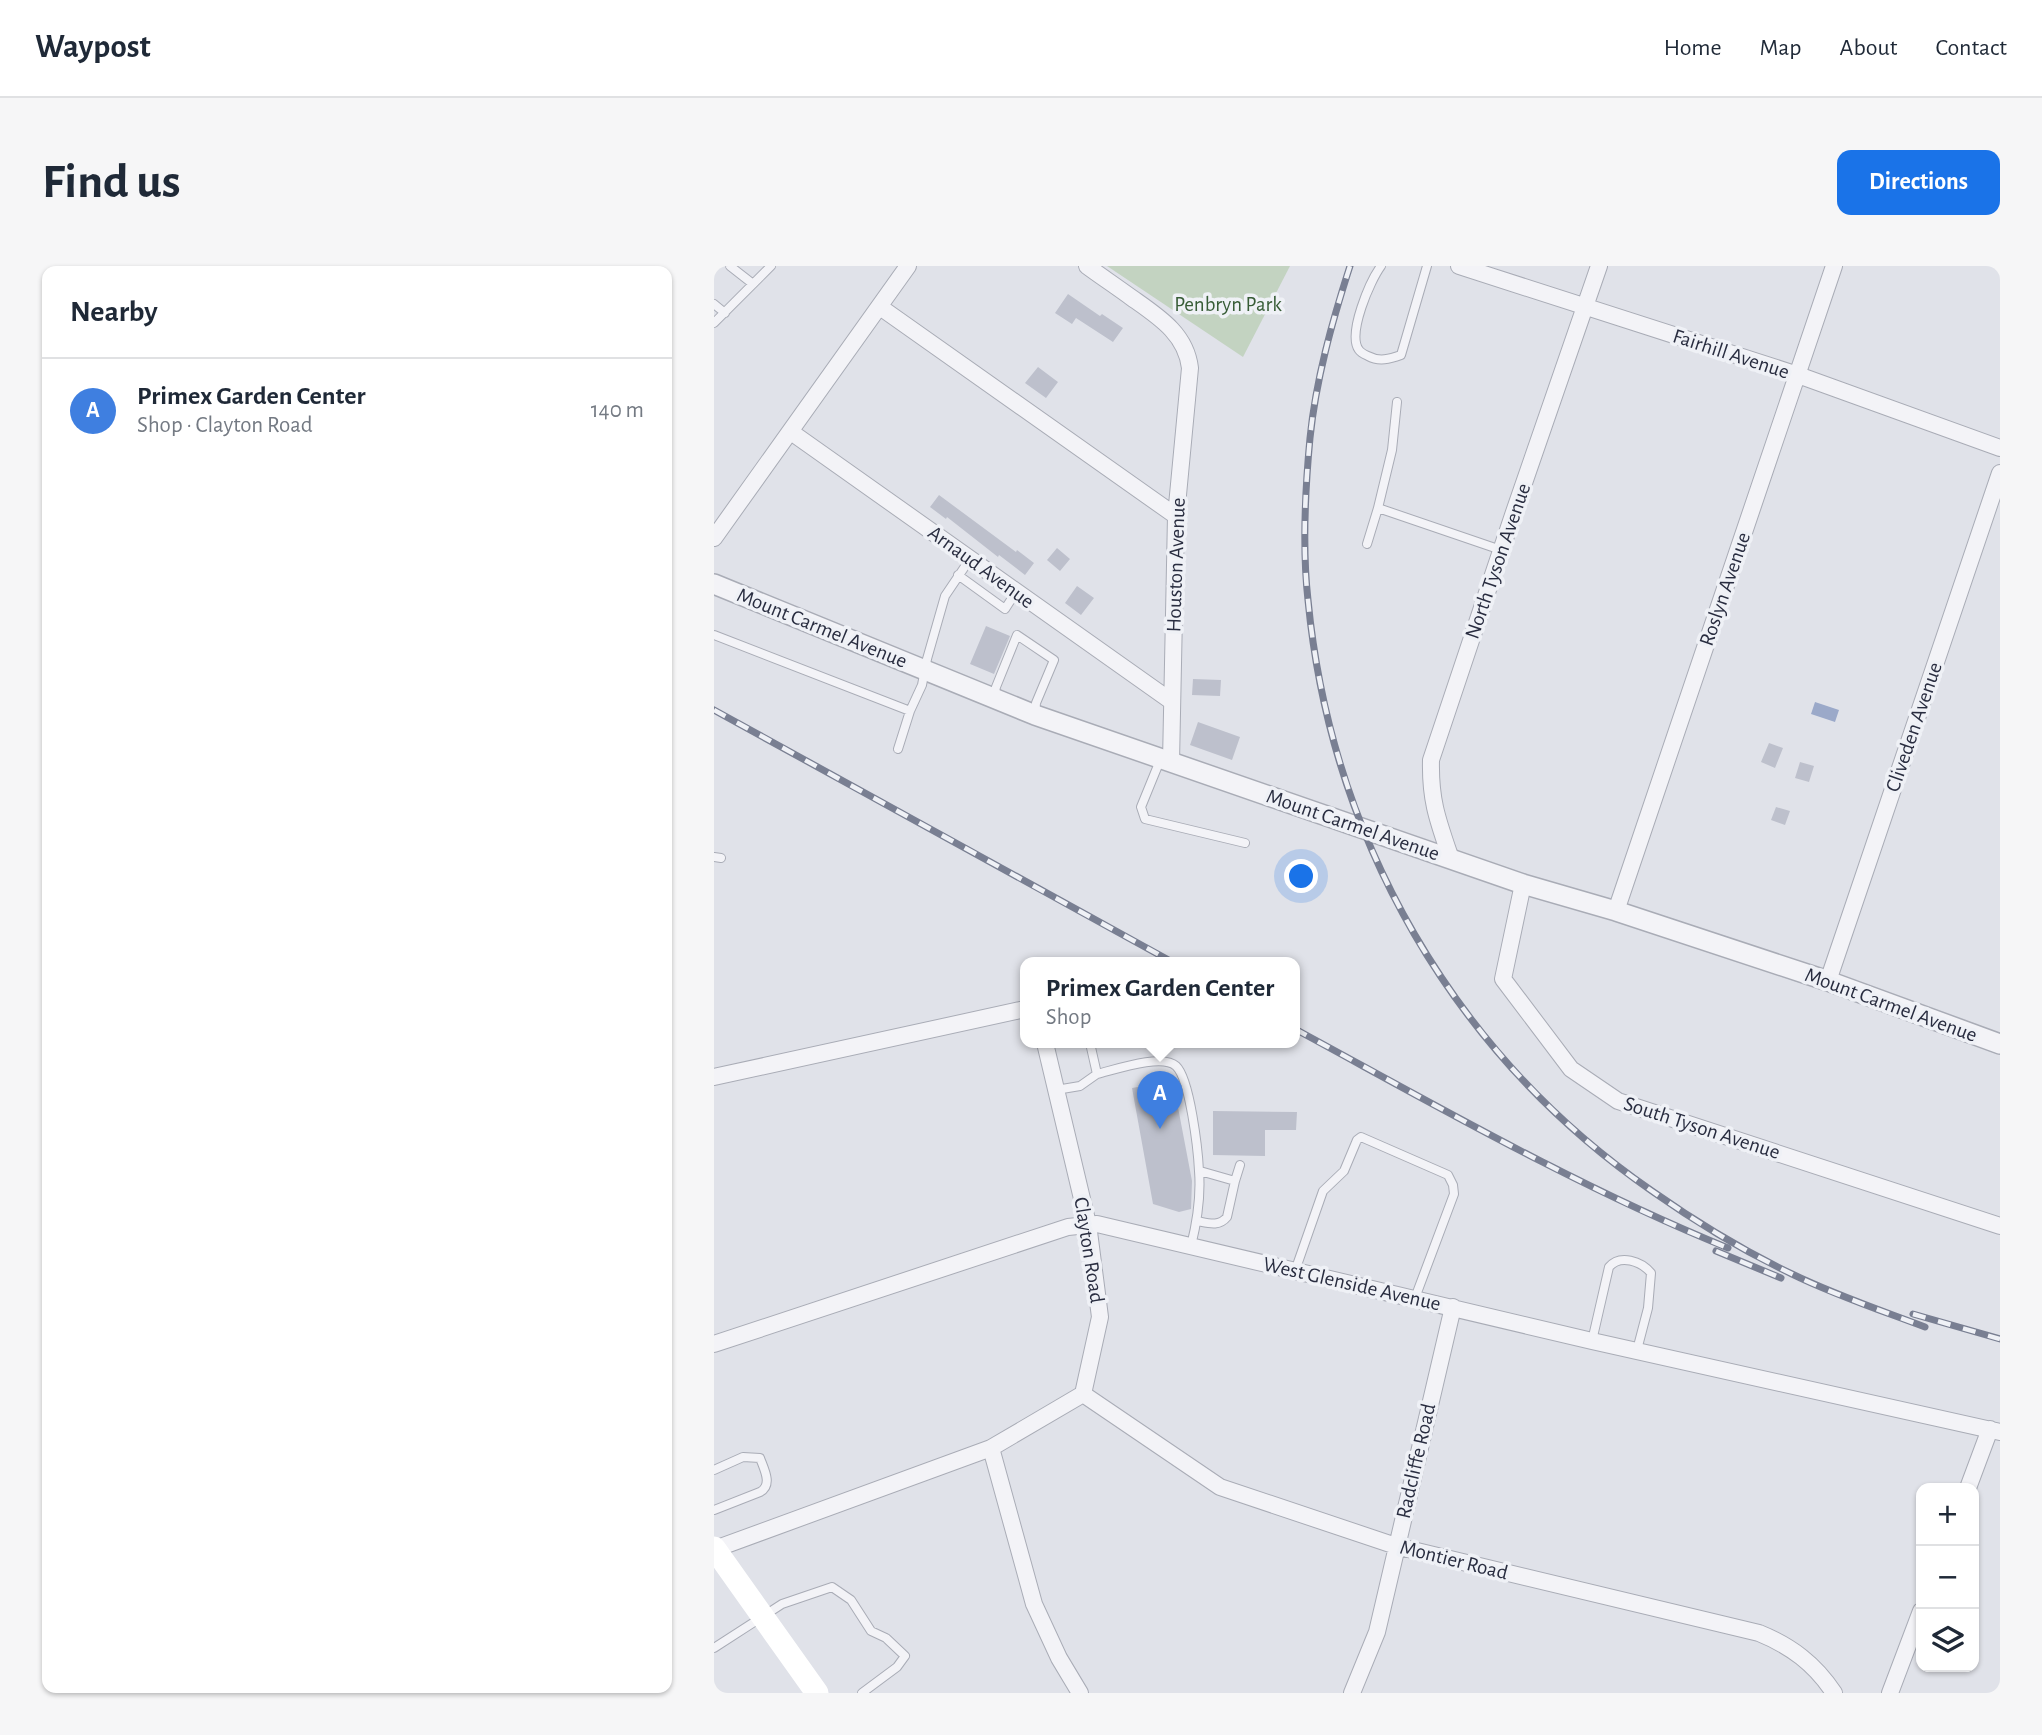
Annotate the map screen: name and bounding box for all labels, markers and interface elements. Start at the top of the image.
text: Waypost [35,31,151,64]
text: Home [1664,36,1722,60]
text: Map [1760,36,1802,60]
text: About [1840,36,1897,60]
text: Contact [1935,36,2007,60]
button: Directions [1837,150,2000,215]
text: Find us [42,158,181,207]
park label: Penbryn Park [1174,294,1282,315]
text: Nearby [70,297,158,327]
street label: Fairhill Avenue [1670,325,1792,383]
text: Primex Garden Center [137,383,366,409]
text: A [86,399,100,422]
text: 140 m [591,399,644,422]
text: Shop · Clayton Road [137,414,313,437]
street label: North Tyson Avenue [1462,480,1534,642]
street label: Houston Avenue [1163,497,1189,633]
street label: Arnaud Avenue [924,522,1038,612]
street label: Roslyn Avenue [1696,529,1754,649]
street label: Mount Carmel Avenue [734,584,910,672]
street label: Cliveden Avenue [1882,660,1946,794]
street label: Mount Carmel Avenue [1264,786,1442,864]
your location [1284,859,1318,893]
popup [1020,957,1300,1048]
street label: Mount Carmel Avenue [1802,964,1980,1046]
text: Primex Garden Center [1046,975,1274,1001]
text: Shop [1046,1006,1091,1029]
pin: A [1137,1071,1183,1129]
street label: South Tyson Avenue [1621,1093,1783,1163]
street label: Clayton Road [1070,1195,1108,1305]
street label: West Glenside Avenue [1261,1253,1443,1315]
street label: Radcliffe Road [1393,1401,1439,1521]
map controls [1916,1483,1979,1672]
button: + [1916,1483,1979,1546]
street label: Montier Road [1398,1536,1510,1584]
button: − [1916,1546,1979,1609]
button: layers [1916,1609,1979,1672]

